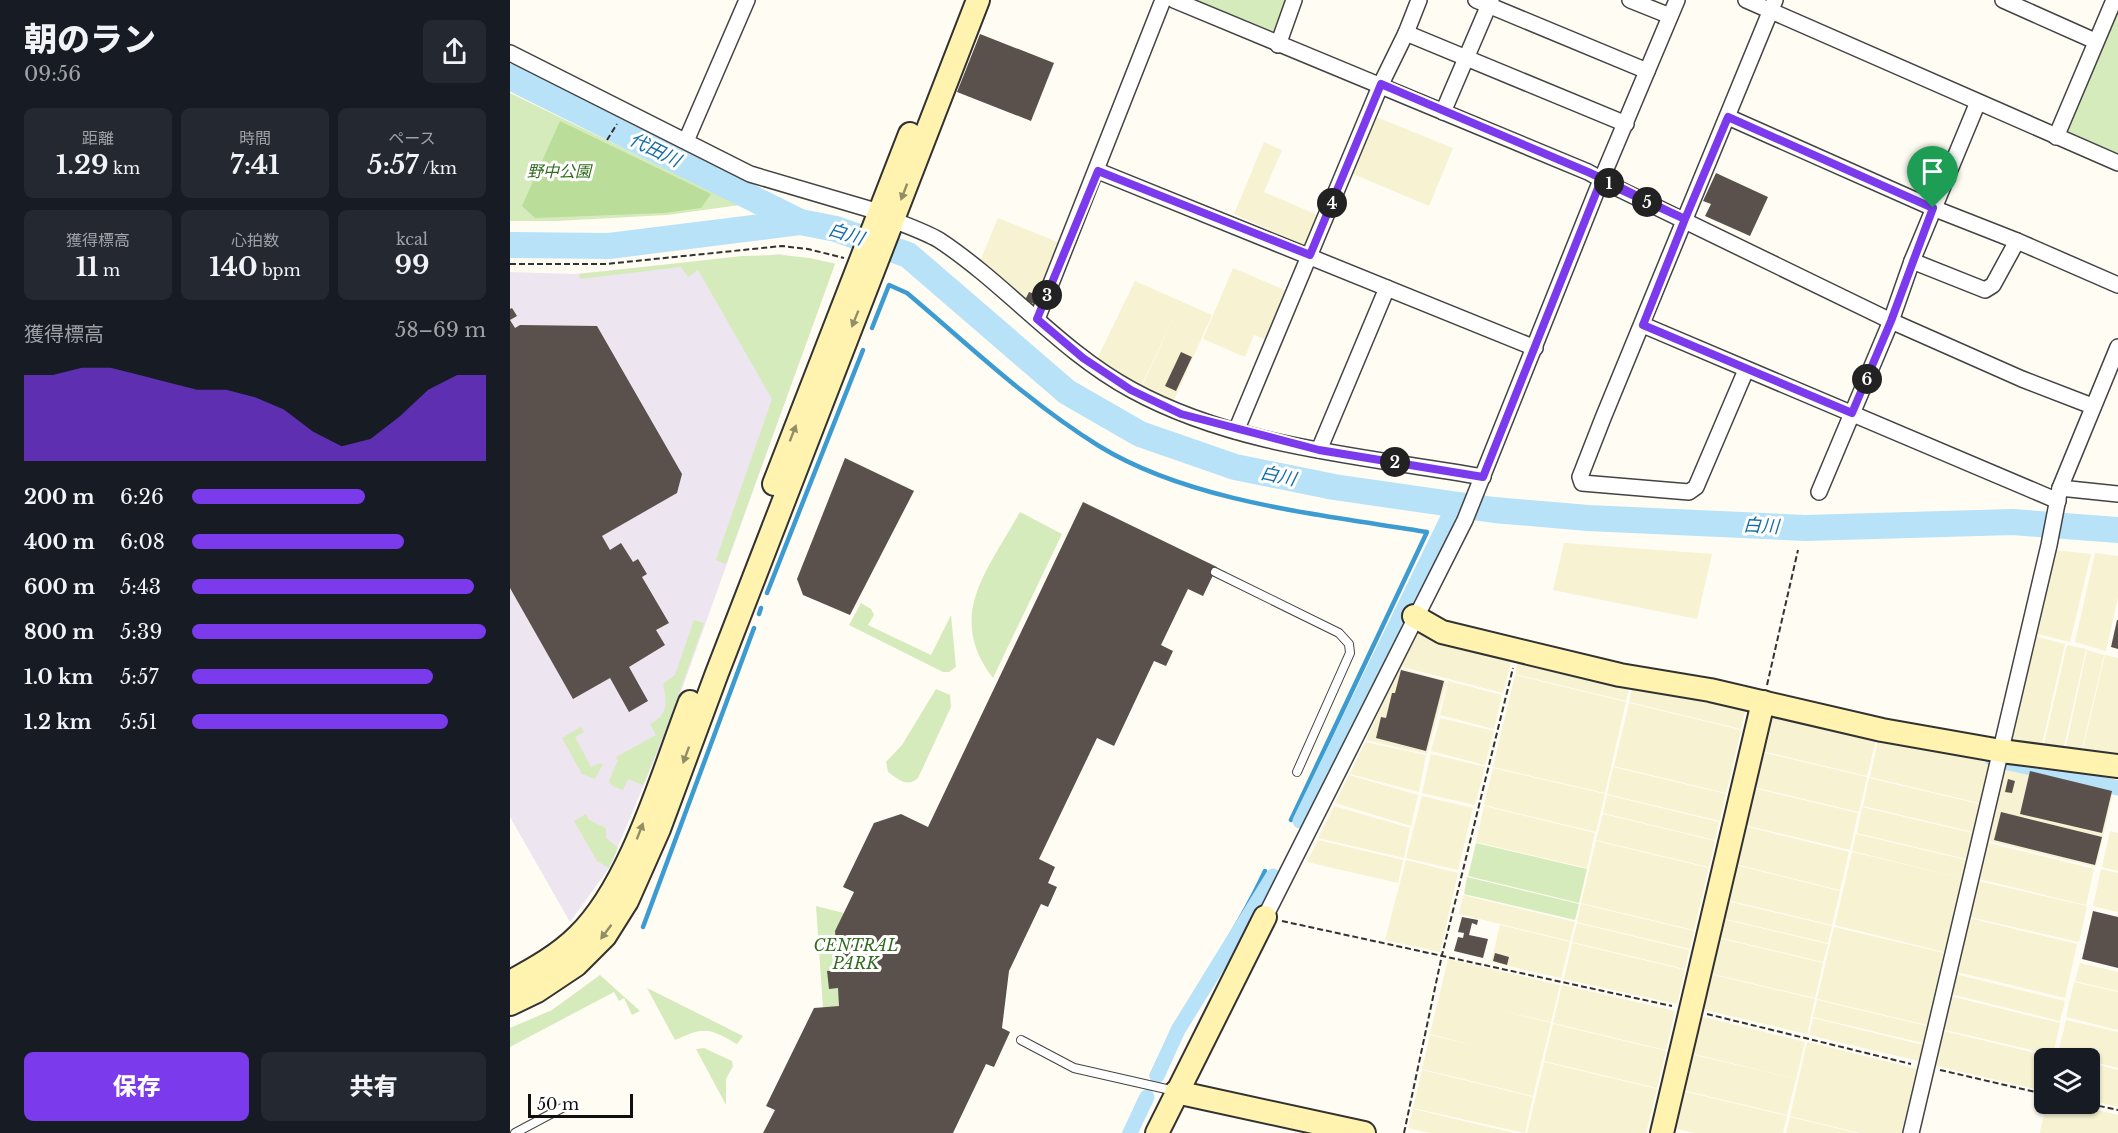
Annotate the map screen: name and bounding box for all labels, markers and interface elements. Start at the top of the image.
text: 朝のラン [24,19,156,60]
button: share [423,20,486,83]
text: 09:56 [24,62,81,86]
text: 距離 [82,128,114,148]
text: 時間 [239,128,271,148]
text: ペース [388,128,436,148]
water label: 代田川 [626,128,686,173]
pin [1907,146,1958,208]
text: 1.29 [56,149,108,181]
text: 7:41 [230,149,280,181]
text: 5:57 [367,149,419,181]
icon: arrive [1916,155,1949,188]
text: km [108,158,140,178]
text: /km [419,158,457,178]
park label: 野中公園 [527,161,593,181]
pin: 1 [1594,168,1624,198]
text: 1 [1606,173,1612,193]
one-way arrow [899,183,908,201]
pin: 5 [1632,187,1662,217]
pin: 4 [1317,188,1347,218]
text: 5 [1642,192,1652,212]
text: 4 [1327,193,1337,213]
water label: 白川 [826,218,868,250]
text: kcal [396,229,428,249]
text: 獲得標高 [66,230,130,250]
text: 心拍数 [231,230,279,250]
text: 99 [394,249,430,281]
text: 11 [76,251,98,283]
text: 140 [209,251,258,283]
text: m [98,260,120,280]
text: bpm [258,260,301,280]
pin: 3 [1032,280,1062,310]
text: 3 [1042,285,1052,305]
one-way arrow [850,310,860,328]
text: 58–69 m [395,318,486,342]
text: 獲得標高 [24,322,104,346]
pin: 6 [1852,364,1882,394]
text: 6 [1862,369,1872,389]
one-way arrow [789,424,798,442]
pin: 2 [1380,447,1410,477]
text: 2 [1390,452,1400,472]
water label: 白川 [1258,461,1300,491]
text: 200 m [24,485,95,509]
text: 6:26 [120,485,164,509]
water label: 白川 [1742,514,1782,538]
text: 400 m [24,530,95,554]
text: 6:08 [120,530,165,554]
text: 600 m [24,575,95,599]
text: 5:43 [120,575,161,599]
text: 800 m [24,620,94,644]
text: 5:39 [120,620,162,644]
text: 1.0 km [24,665,93,689]
text: 5:57 [120,665,158,689]
text: 1.2 km [24,710,92,734]
text: 5:51 [120,710,157,734]
one-way arrow [681,747,691,765]
one-way arrow [636,822,645,840]
one-way arrow [600,924,612,940]
park label: CENTRAL PARK [813,935,899,973]
map controls [2034,1048,2100,1114]
button: layers [2034,1048,2100,1114]
button: 保存 [24,1052,249,1121]
button: 共有 [261,1052,486,1121]
scale bar [528,1091,633,1118]
text: 50 m [537,1094,579,1114]

